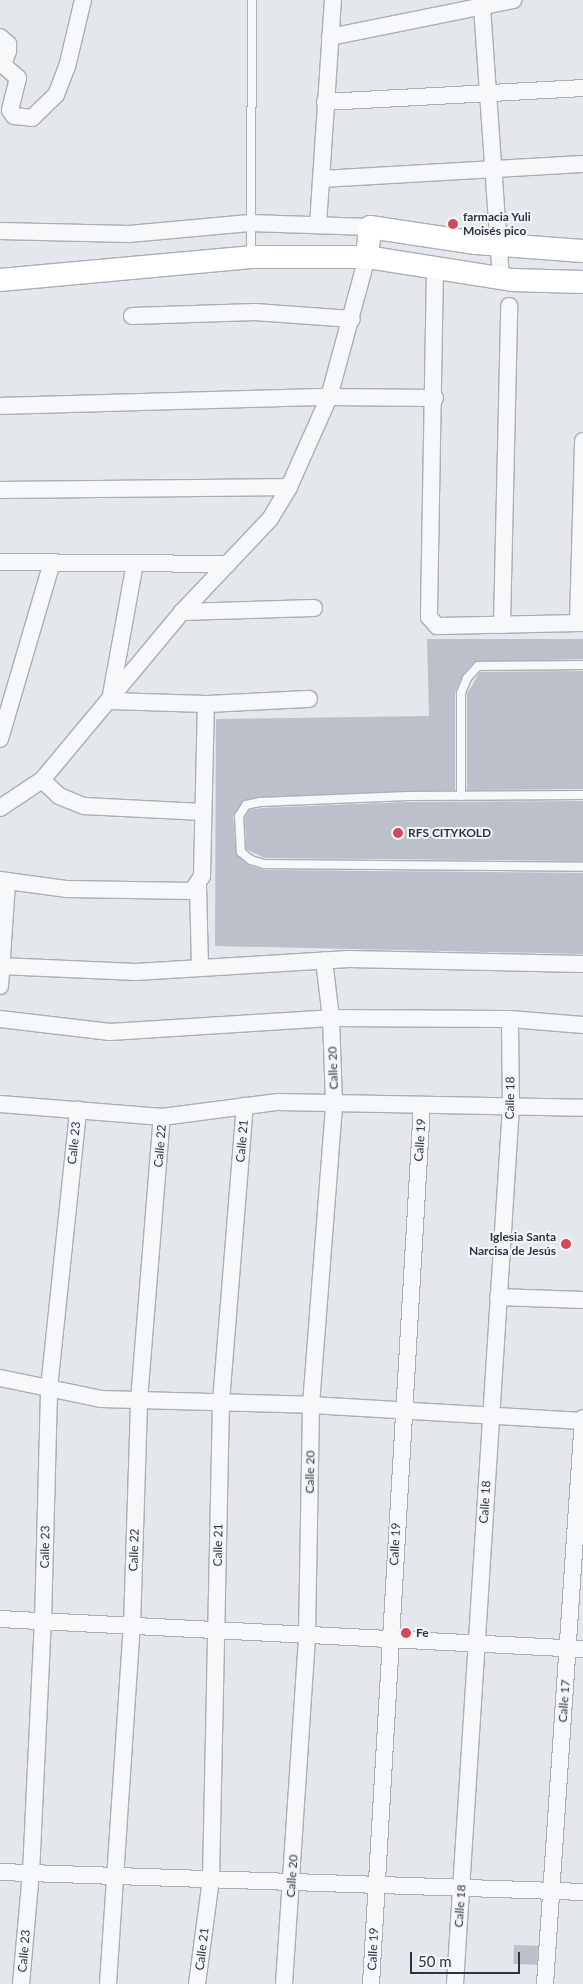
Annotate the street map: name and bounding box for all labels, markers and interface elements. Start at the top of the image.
place label: farmacia Yuli Moisés pico [463,210,531,238]
marker: farmacia Yuli Moisés pico [447,218,459,230]
place label: RFS CITYKOLD [408,826,491,840]
marker: RFS CITYKOLD [392,827,404,839]
street label: Calle 20 [325,1046,341,1090]
street label: Calle 18 [502,1076,518,1120]
street label: Calle 19 [411,1118,429,1162]
street label: Calle 21 [233,1119,251,1163]
street label: Calle 23 [65,1121,83,1165]
street label: Calle 22 [151,1124,169,1168]
place label: Iglesia Santa Narcisa de Jesús [469,1230,556,1258]
marker: Iglesia Santa Narcisa de Jesús [560,1238,572,1250]
street label: Calle 20 [302,1450,318,1494]
street label: Calle 18 [476,1480,494,1524]
street label: Calle 19 [387,1522,403,1566]
street label: Calle 21 [210,1523,226,1567]
street label: Calle 23 [37,1525,53,1569]
street label: Calle 22 [126,1528,142,1572]
place label: Fe [416,1626,429,1640]
marker: Fe [400,1627,412,1639]
street label: Calle 17 [555,1679,573,1723]
street label: Calle 20 [283,1854,301,1898]
street label: Calle 18 [451,1884,469,1928]
street label: Calle 21 [192,1927,212,1971]
street label: Calle 19 [365,1927,381,1971]
street label: Calle 23 [15,1929,33,1973]
scale bar [413,1942,523,1974]
text: 50 m [418,1952,452,1970]

